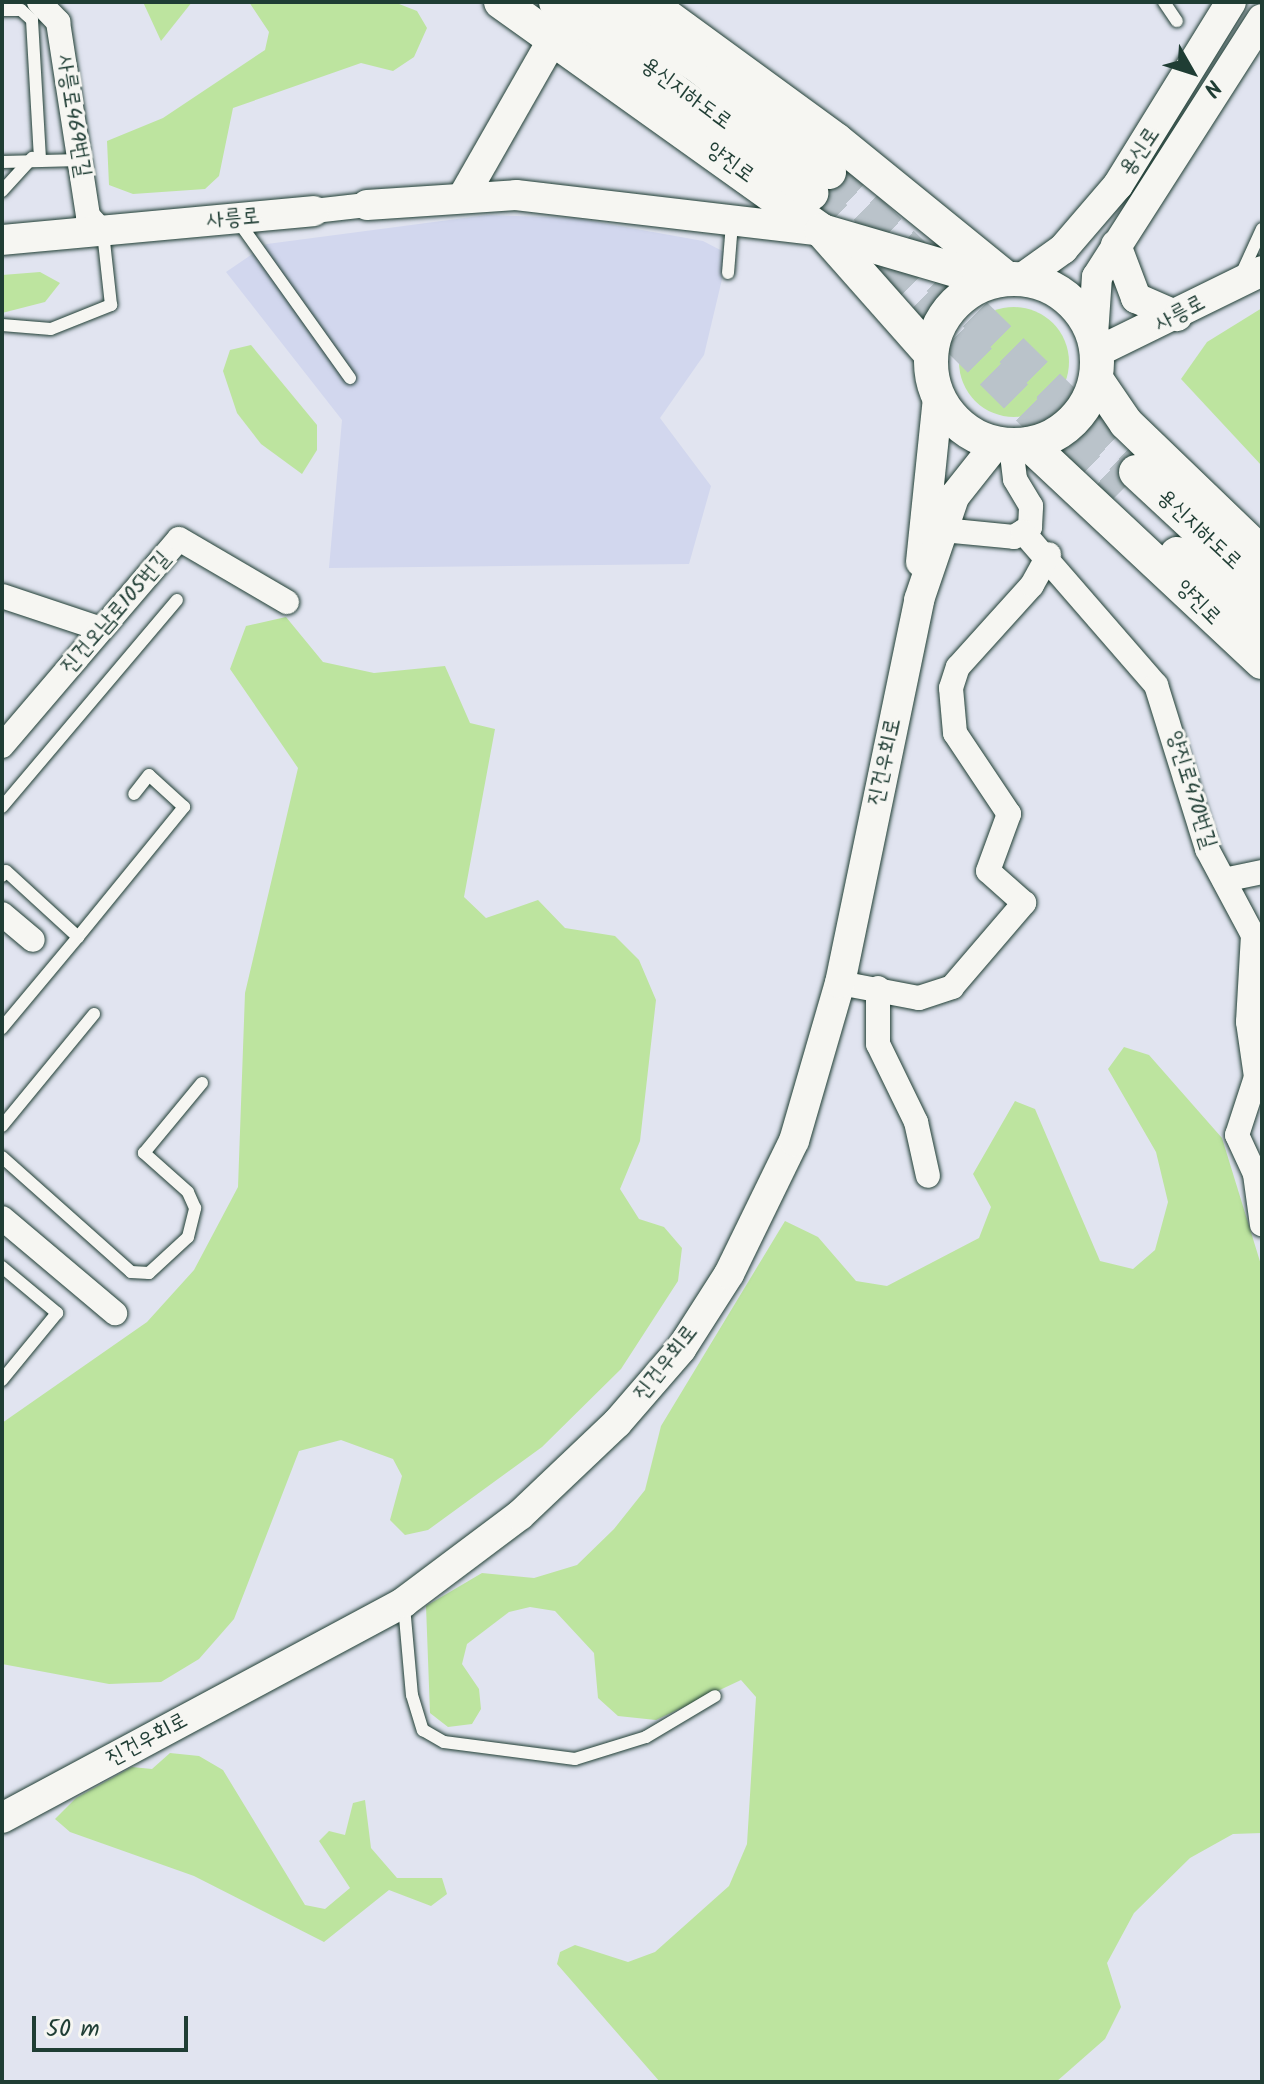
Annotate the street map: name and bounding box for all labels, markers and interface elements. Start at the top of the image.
north arrow [1152,32,1232,112]
street label: 용신지하도로 [635,52,737,136]
street label: 사릉로469번길 [50,53,96,179]
text: N [1193,71,1229,104]
street label: 용신로 [1114,123,1166,181]
street label: 양진로 [701,137,759,189]
street label: 사릉로 [205,204,261,234]
street label: 사릉로 [1150,290,1210,338]
street label: 용신지하도로 [1151,484,1247,576]
street label: 진건오남로105번길 [56,546,176,680]
street label: 양진로 [1170,575,1226,631]
street label: 진건우회로 [863,716,907,808]
street label: 양진로470번길 [1161,728,1221,852]
street label: 진건우회로 [628,1320,704,1406]
street label: 진건우회로 [102,1708,192,1772]
scale bar [36,2000,192,2050]
text: 50 m [46,2010,100,2049]

